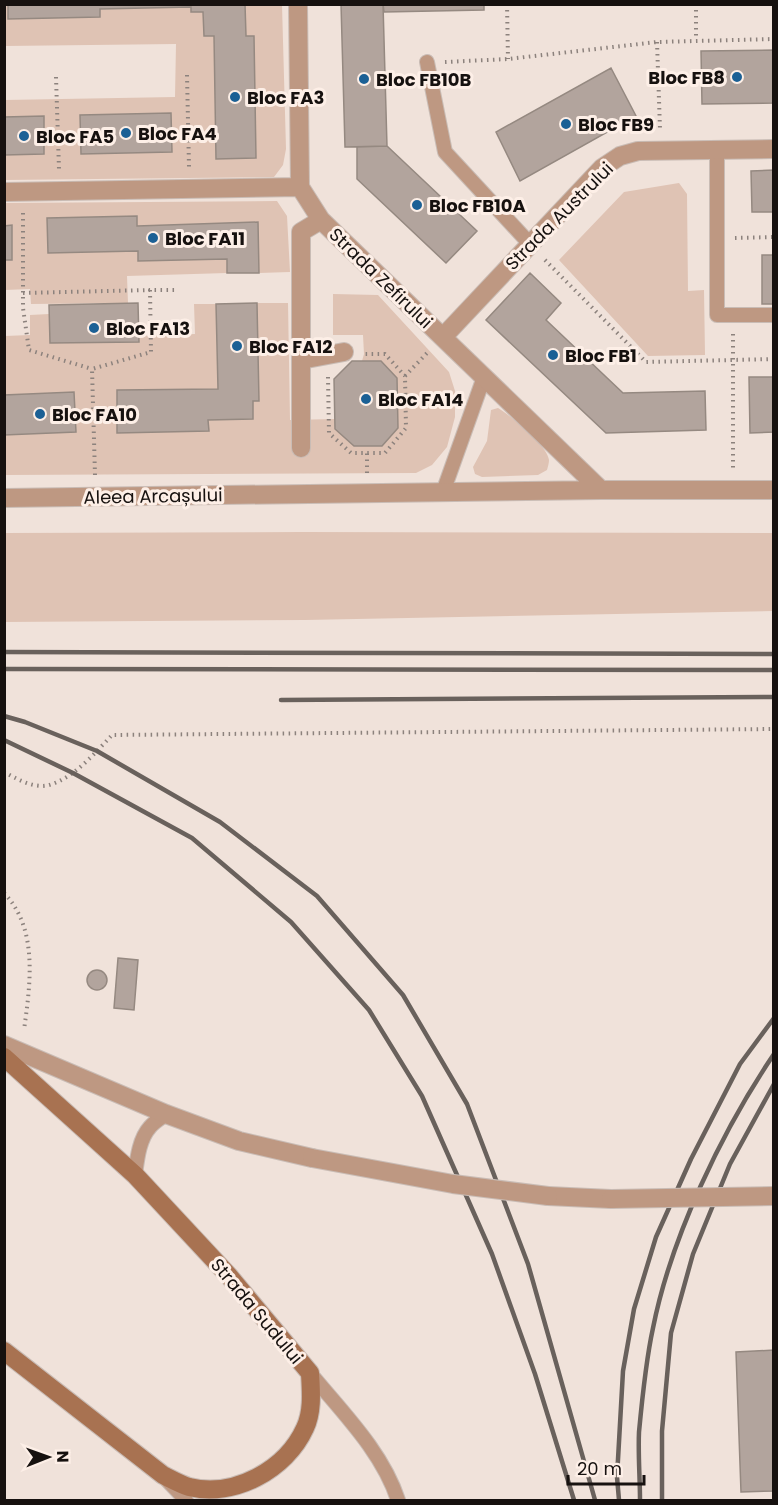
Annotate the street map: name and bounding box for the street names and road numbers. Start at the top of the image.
street label: Strada Austrului [499,156,619,276]
street label: Strada Zefirului [324,222,438,334]
street label: Aleea Arcașului [83,482,223,510]
street label: Strada Sudului [205,1253,309,1369]

